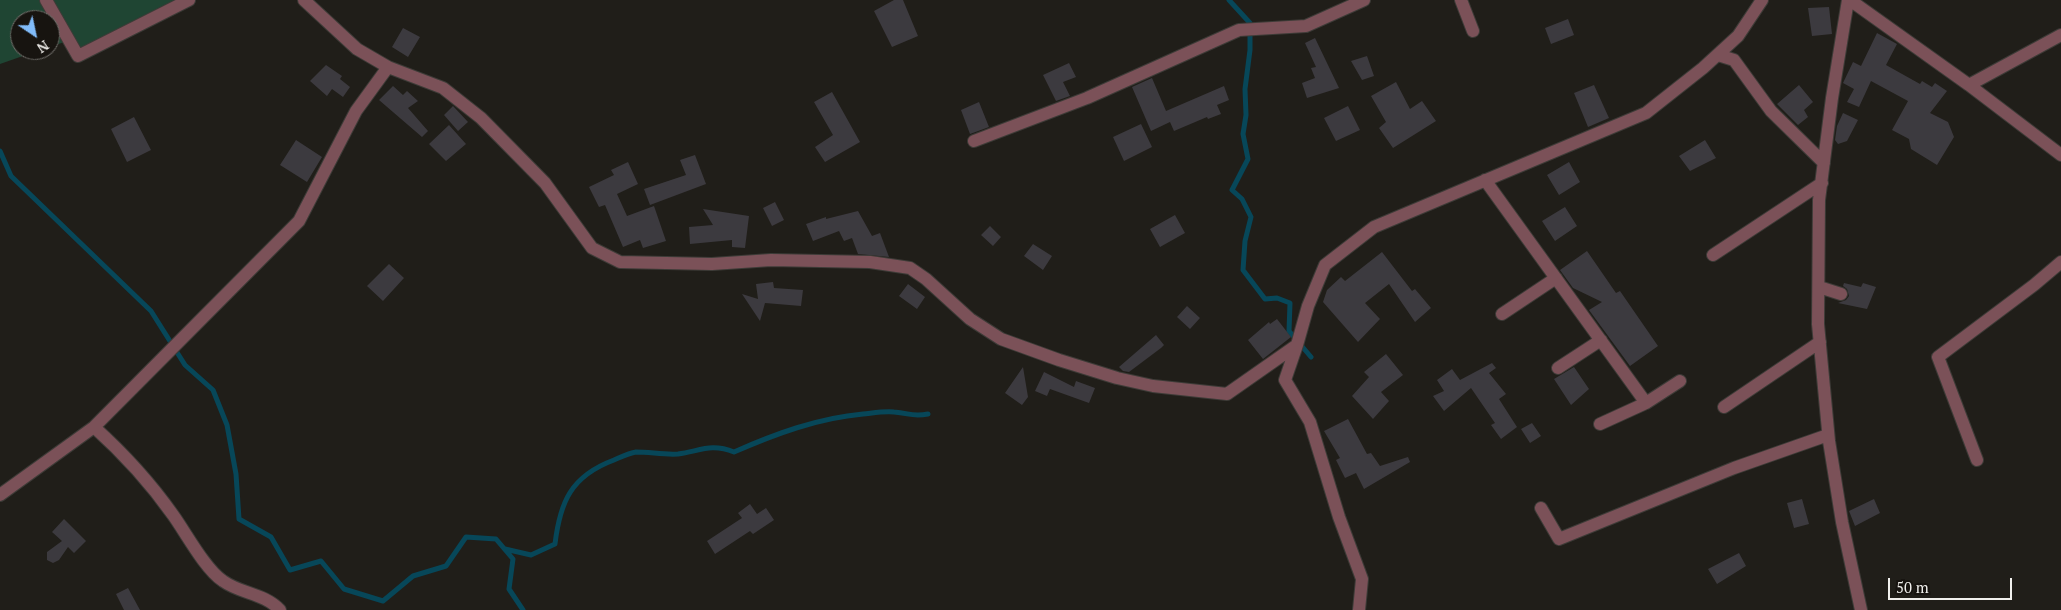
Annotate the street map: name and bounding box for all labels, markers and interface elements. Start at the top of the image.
north arrow [10,10,60,60]
text: N [33,36,53,58]
scale bar [1891,568,2015,600]
text: 50 m [1896,577,1929,597]

